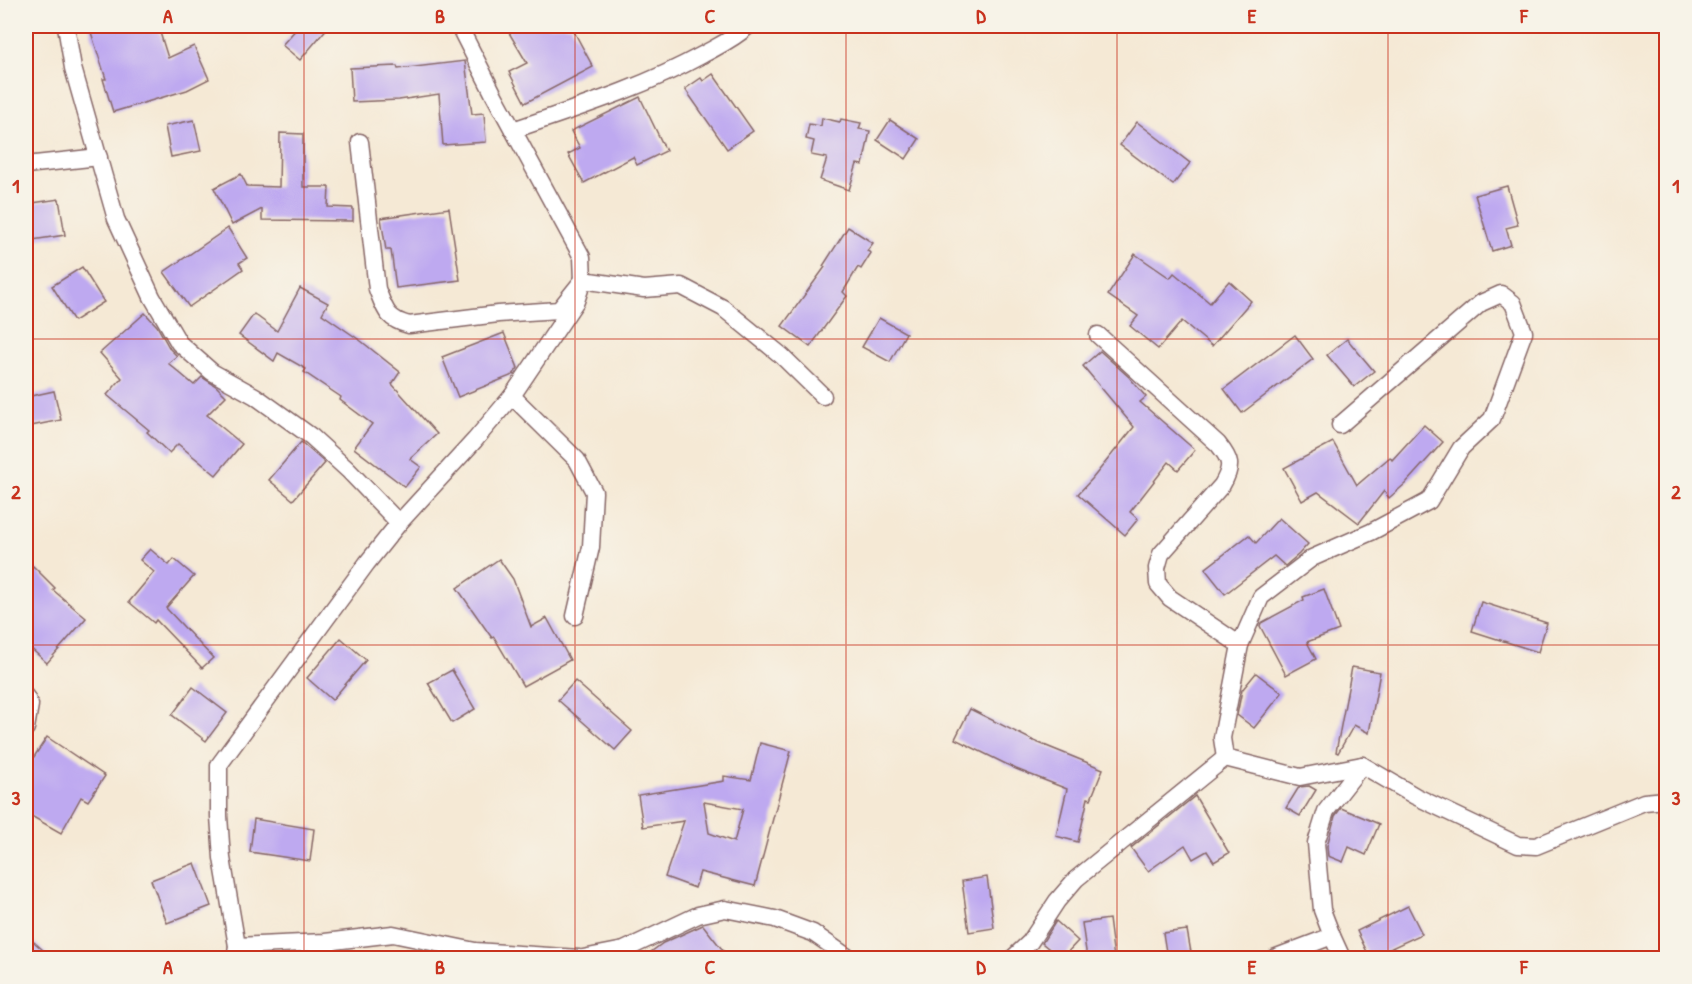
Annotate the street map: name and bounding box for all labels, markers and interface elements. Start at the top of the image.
text: A [163,2,173,29]
text: B [435,2,445,29]
text: C [705,2,716,29]
text: D [976,2,986,29]
text: E [1248,2,1257,29]
text: F [1519,2,1529,29]
text: 1 [12,172,20,199]
text: 1 [1672,172,1680,199]
text: 2 [11,478,21,505]
text: 2 [1671,478,1681,505]
text: 3 [12,784,21,811]
text: 3 [1672,784,1681,811]
text: A [163,953,173,980]
text: B [435,953,445,980]
text: C [705,953,716,980]
text: D [976,953,986,980]
text: E [1248,953,1257,980]
text: F [1519,953,1529,980]

